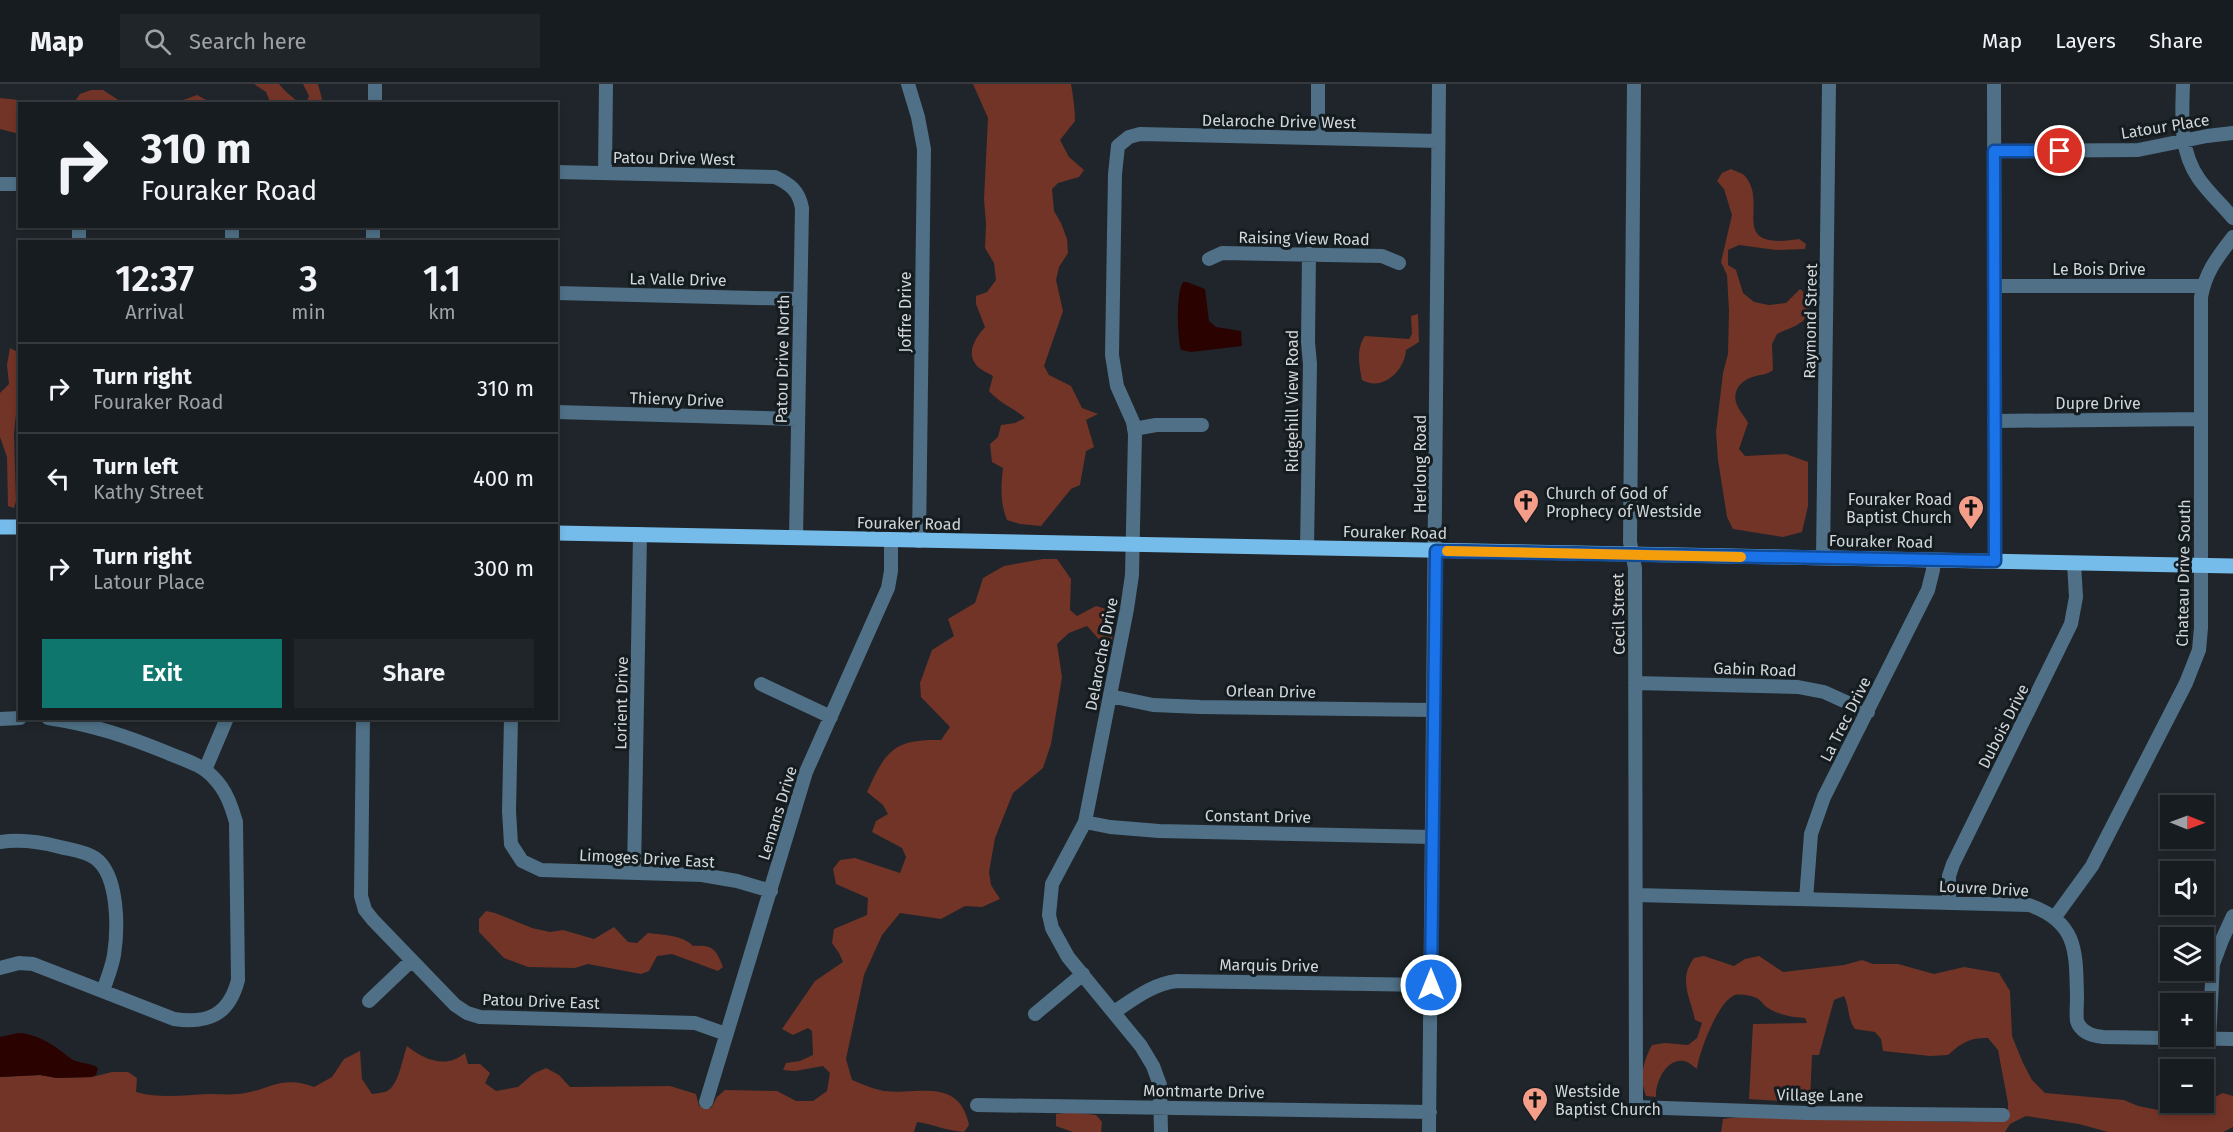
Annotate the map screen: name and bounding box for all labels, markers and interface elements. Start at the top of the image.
search box [120,14,540,68]
text: Map [30,25,84,58]
icon: search [141,25,174,58]
text: Search here [189,28,307,55]
text: Map [1982,28,2022,54]
text: Layers [2055,28,2116,54]
text: Share [2149,28,2203,54]
street label: Latour Place [2119,110,2211,143]
street label: Delaroche Drive West [1202,111,1356,132]
text: 310 m [141,124,251,174]
pin [2034,125,2085,176]
icon: right [42,126,120,204]
icon: arrive [2043,134,2076,167]
street label: Patou Drive West [613,148,736,169]
text: Fouraker Road [141,175,317,207]
street label: Raising View Road [1238,228,1370,249]
text: 12:37 [115,257,194,301]
text: 3 [299,257,318,301]
text: 1.1 [423,257,461,301]
street label: Le Bois Drive [2052,260,2146,279]
street label: Raymond Street [1800,263,1821,379]
street label: La Valle Drive [629,269,727,290]
street label: Joffre Drive [896,271,915,353]
street label: Patou Drive North [772,294,793,424]
text: Arrival [125,300,184,324]
text: min [291,300,326,324]
text: km [428,300,456,324]
street label: Ridgehill View Road [1283,330,1302,472]
text: Turn right [93,363,192,390]
icon: right [42,372,75,405]
text: 310 m [477,375,534,402]
street label: Thiervy Drive [629,388,725,411]
text: Fouraker Road [93,390,223,414]
street label: Dupre Drive [2055,394,2141,413]
street label: Herlong Road [1411,415,1430,513]
text: Turn left [93,453,178,480]
icon: left [42,462,75,495]
text: 400 m [473,465,534,492]
text: Kathy Street [93,480,204,504]
place label: Church of God of Prophecy of Westside [1546,484,1702,521]
church icon: Church of God of Prophecy of Westside [1511,487,1541,525]
place label: Fouraker Road Baptist Church [1846,490,1952,527]
church icon: Fouraker Road Baptist Church [1956,493,1986,531]
street label: Chateau Drive South [2173,499,2194,647]
street label: Fouraker Road [857,513,961,534]
street label: Fouraker Road [1343,522,1447,543]
street label: Fouraker Road [1829,531,1933,552]
text: Turn right [93,543,192,570]
icon: right [42,552,75,585]
text: 300 m [474,555,534,582]
text: Latour Place [93,570,205,594]
street label: Cecil Street [1608,573,1629,655]
street label: Delaroche Drive [1081,596,1122,712]
button: Exit [42,639,282,708]
button: Share [294,639,534,708]
street label: Lorient Drive [611,656,632,750]
street label: Gabin Road [1713,659,1797,680]
street label: La Trec Drive [1816,674,1875,765]
street label: Orlean Drive [1226,681,1316,702]
street label: Dubois Drive [1974,681,2033,772]
street label: Lemans Drive [754,764,801,862]
north arrow [2160,795,2214,849]
map controls [2160,795,2214,1113]
street label: Constant Drive [1205,806,1311,827]
street label: Limoges Drive East [579,845,716,872]
button: sound [2160,861,2214,915]
street label: Louvre Drive [1938,877,2030,900]
button: layers [2160,927,2214,981]
position arrow [1399,953,1463,1017]
street label: Marquis Drive [1219,955,1319,976]
street label: Patou Drive East [482,990,600,1013]
button: + [2160,993,2214,1047]
button: − [2160,1059,2214,1113]
street label: Montmarte Drive [1143,1081,1265,1102]
place label: Westside Baptist Church [1555,1082,1661,1119]
church icon: Westside Baptist Church [1520,1085,1550,1123]
street label: Village Lane [1776,1085,1864,1106]

